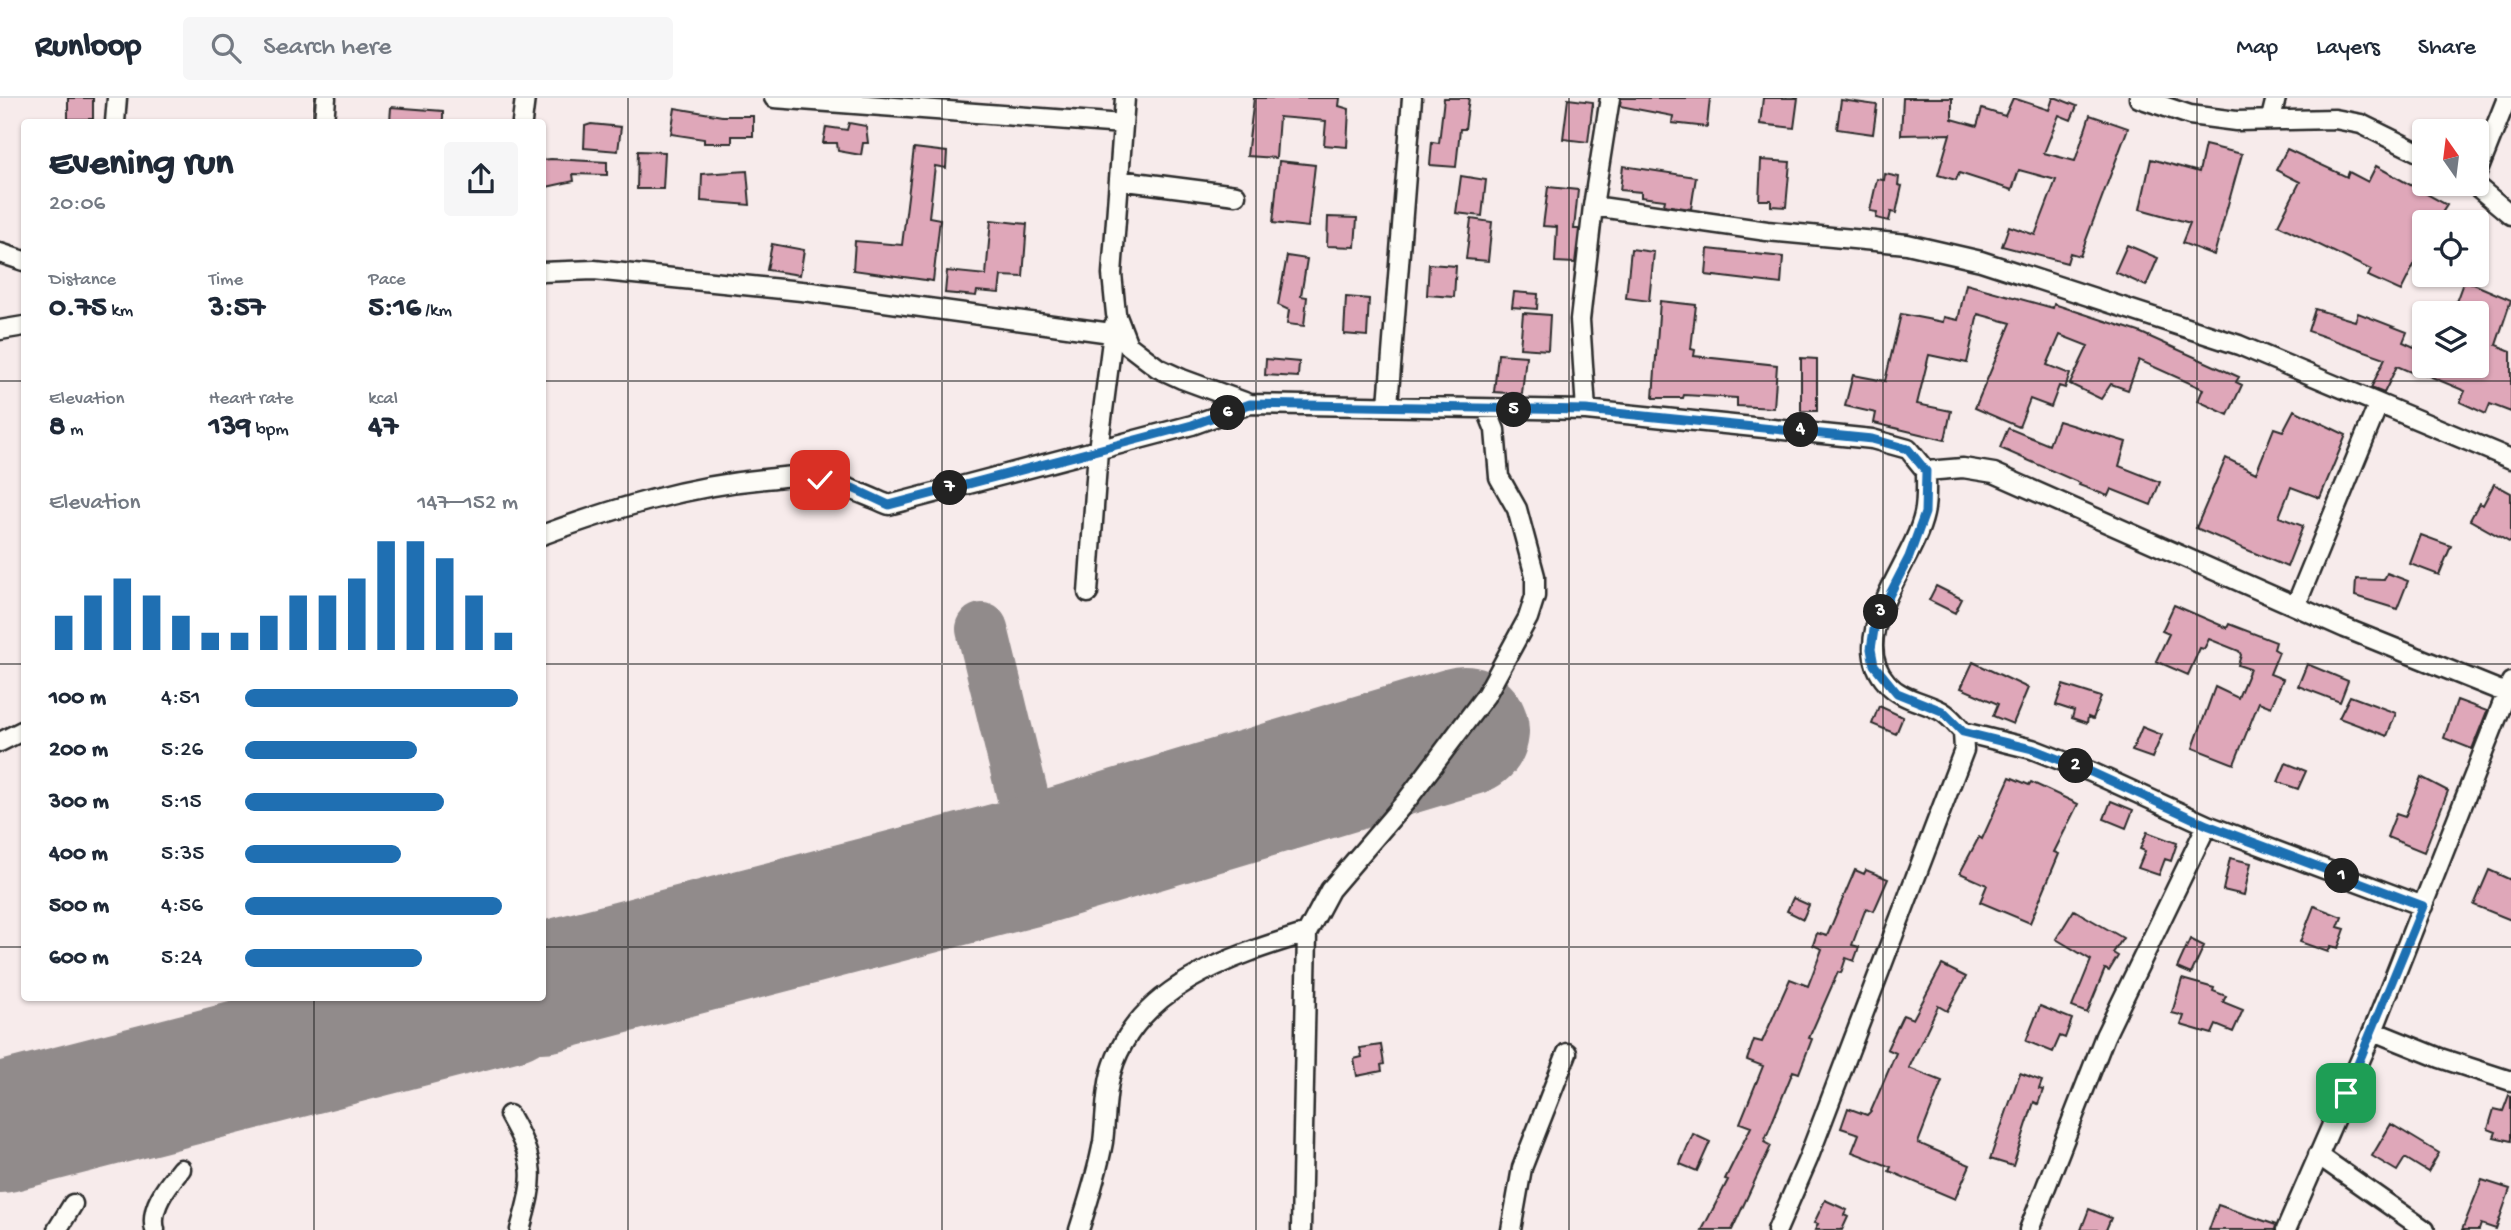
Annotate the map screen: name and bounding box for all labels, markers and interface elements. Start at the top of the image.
search box [183,17,673,80]
text: Runloop [35,29,141,67]
icon: search [207,29,245,67]
text: Search here [263,33,391,64]
text: Map [2236,34,2278,63]
text: Layers [2316,34,2380,63]
text: Share [2418,34,2476,63]
north arrow [2412,119,2488,196]
map controls [2412,119,2489,378]
button: share [444,142,518,216]
text: Evening run [49,143,233,187]
text: 20:06 [49,191,105,218]
button: locate [2412,210,2489,287]
text: Distance [49,269,116,292]
text: Time [209,269,243,292]
text: Pace [368,269,406,292]
text: 0.75 [49,292,107,327]
text: 3:57 [209,292,265,327]
text: 5:16 [368,292,421,327]
text: km [107,300,133,323]
text: /km [421,300,452,323]
button: layers [2412,301,2489,378]
text: Elevation [49,388,125,411]
text: Heart rate [209,388,294,411]
text: kcal [368,388,398,411]
pin: 5 [1496,392,1532,428]
pin: 6 [1210,396,1246,430]
text: 5 [1509,398,1519,421]
text: 6 [1223,401,1232,424]
text: 8 [49,411,65,446]
text: 139 [209,411,251,446]
text: 47 [368,411,398,446]
pin: 4 [1784,412,1818,448]
text: 4 [1796,418,1805,441]
text: m [65,419,83,442]
text: bpm [251,419,289,442]
pin [790,450,850,510]
icon: check [801,461,839,499]
pin: 7 [932,470,968,506]
text: 7 [945,476,954,499]
text: Elevation [49,490,140,517]
text: 147–152 m [417,490,518,517]
pin: 3 [1864,594,1898,630]
text: 3 [1876,600,1885,623]
text: 100 m [49,685,106,712]
text: 4:51 [161,685,201,712]
text: 200 m [49,737,108,764]
text: 5:26 [161,737,203,764]
pin: 2 [2058,748,2094,784]
text: 2 [2071,754,2080,777]
text: 300 m [49,789,109,816]
text: 5:15 [161,789,202,816]
text: 400 m [49,841,108,868]
text: 5:35 [161,841,204,868]
pin: 1 [2324,858,2360,894]
text: 1 [2338,864,2345,887]
text: 500 m [49,893,109,920]
text: 4:56 [161,893,203,920]
text: 600 m [49,945,109,972]
text: 5:24 [161,945,202,972]
pin [2316,1063,2376,1123]
icon: arrive [2327,1074,2365,1112]

